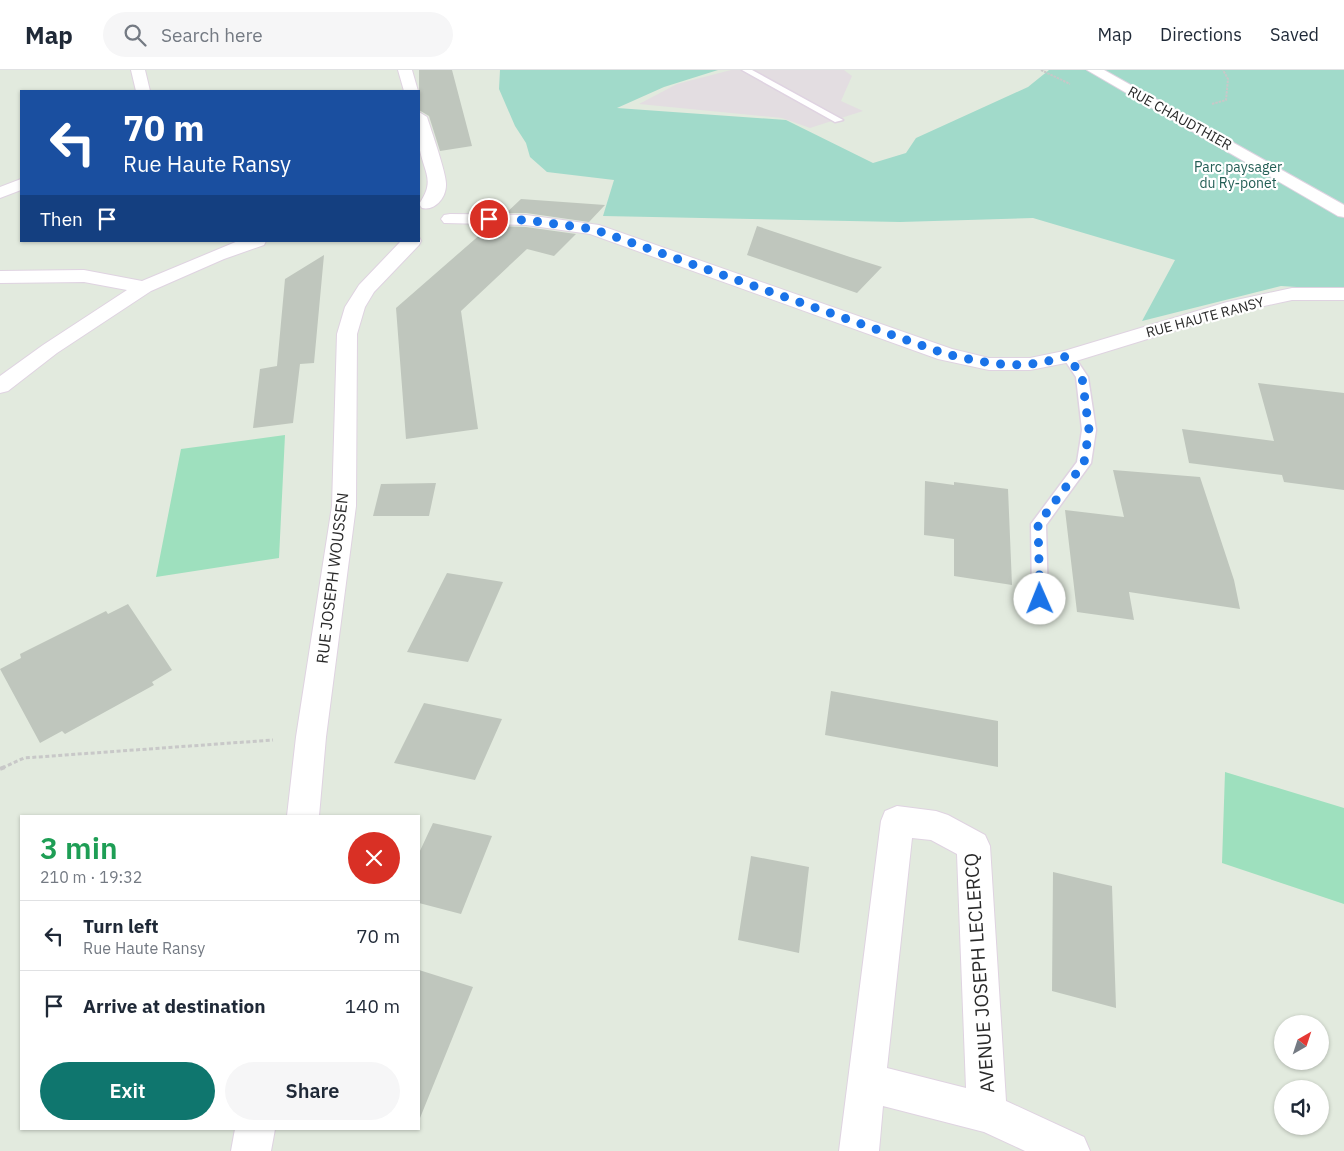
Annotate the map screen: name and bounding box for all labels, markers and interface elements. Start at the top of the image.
search box [103,12,453,57]
text: Map [25,19,73,51]
icon: search [121,21,149,49]
text: Search here [161,23,263,47]
text: Map [1097,23,1132,46]
text: Directions [1160,23,1242,46]
text: Saved [1270,23,1319,46]
street label: RUE CHAUDTHIER [1125,82,1235,154]
text: 70 m [123,105,205,151]
icon: left [40,110,105,175]
text: Rue Haute Ransy [123,149,291,178]
park label: Parc paysager du Ry-ponet [1194,158,1282,192]
pin [468,198,510,240]
icon: arrive [93,205,121,233]
icon: arrive [475,205,503,233]
text: Then [40,207,83,231]
street label: RUE HAUTE RANSY [1144,292,1267,341]
street label: RUE JOSEPH WOUSSEN [312,491,352,665]
position arrow [1013,572,1065,624]
text: 3 min [40,828,118,867]
button: close [348,832,400,884]
street label: AVENUE JOSEPH LECLERCQ [959,852,999,1094]
text: 210 m · 19:32 [40,867,142,887]
text: Turn left [83,914,159,938]
icon: left [40,922,68,950]
text: 70 m [356,924,400,948]
text: Rue Haute Ransy [83,938,205,958]
icon: arrive [40,992,68,1020]
text: Arrive at destination [83,994,266,1018]
text: 140 m [345,994,400,1018]
north arrow [1274,1015,1329,1070]
map controls [1274,1015,1329,1135]
button: Exit [40,1062,215,1120]
button: Share [225,1062,400,1120]
button: sound [1274,1080,1329,1135]

